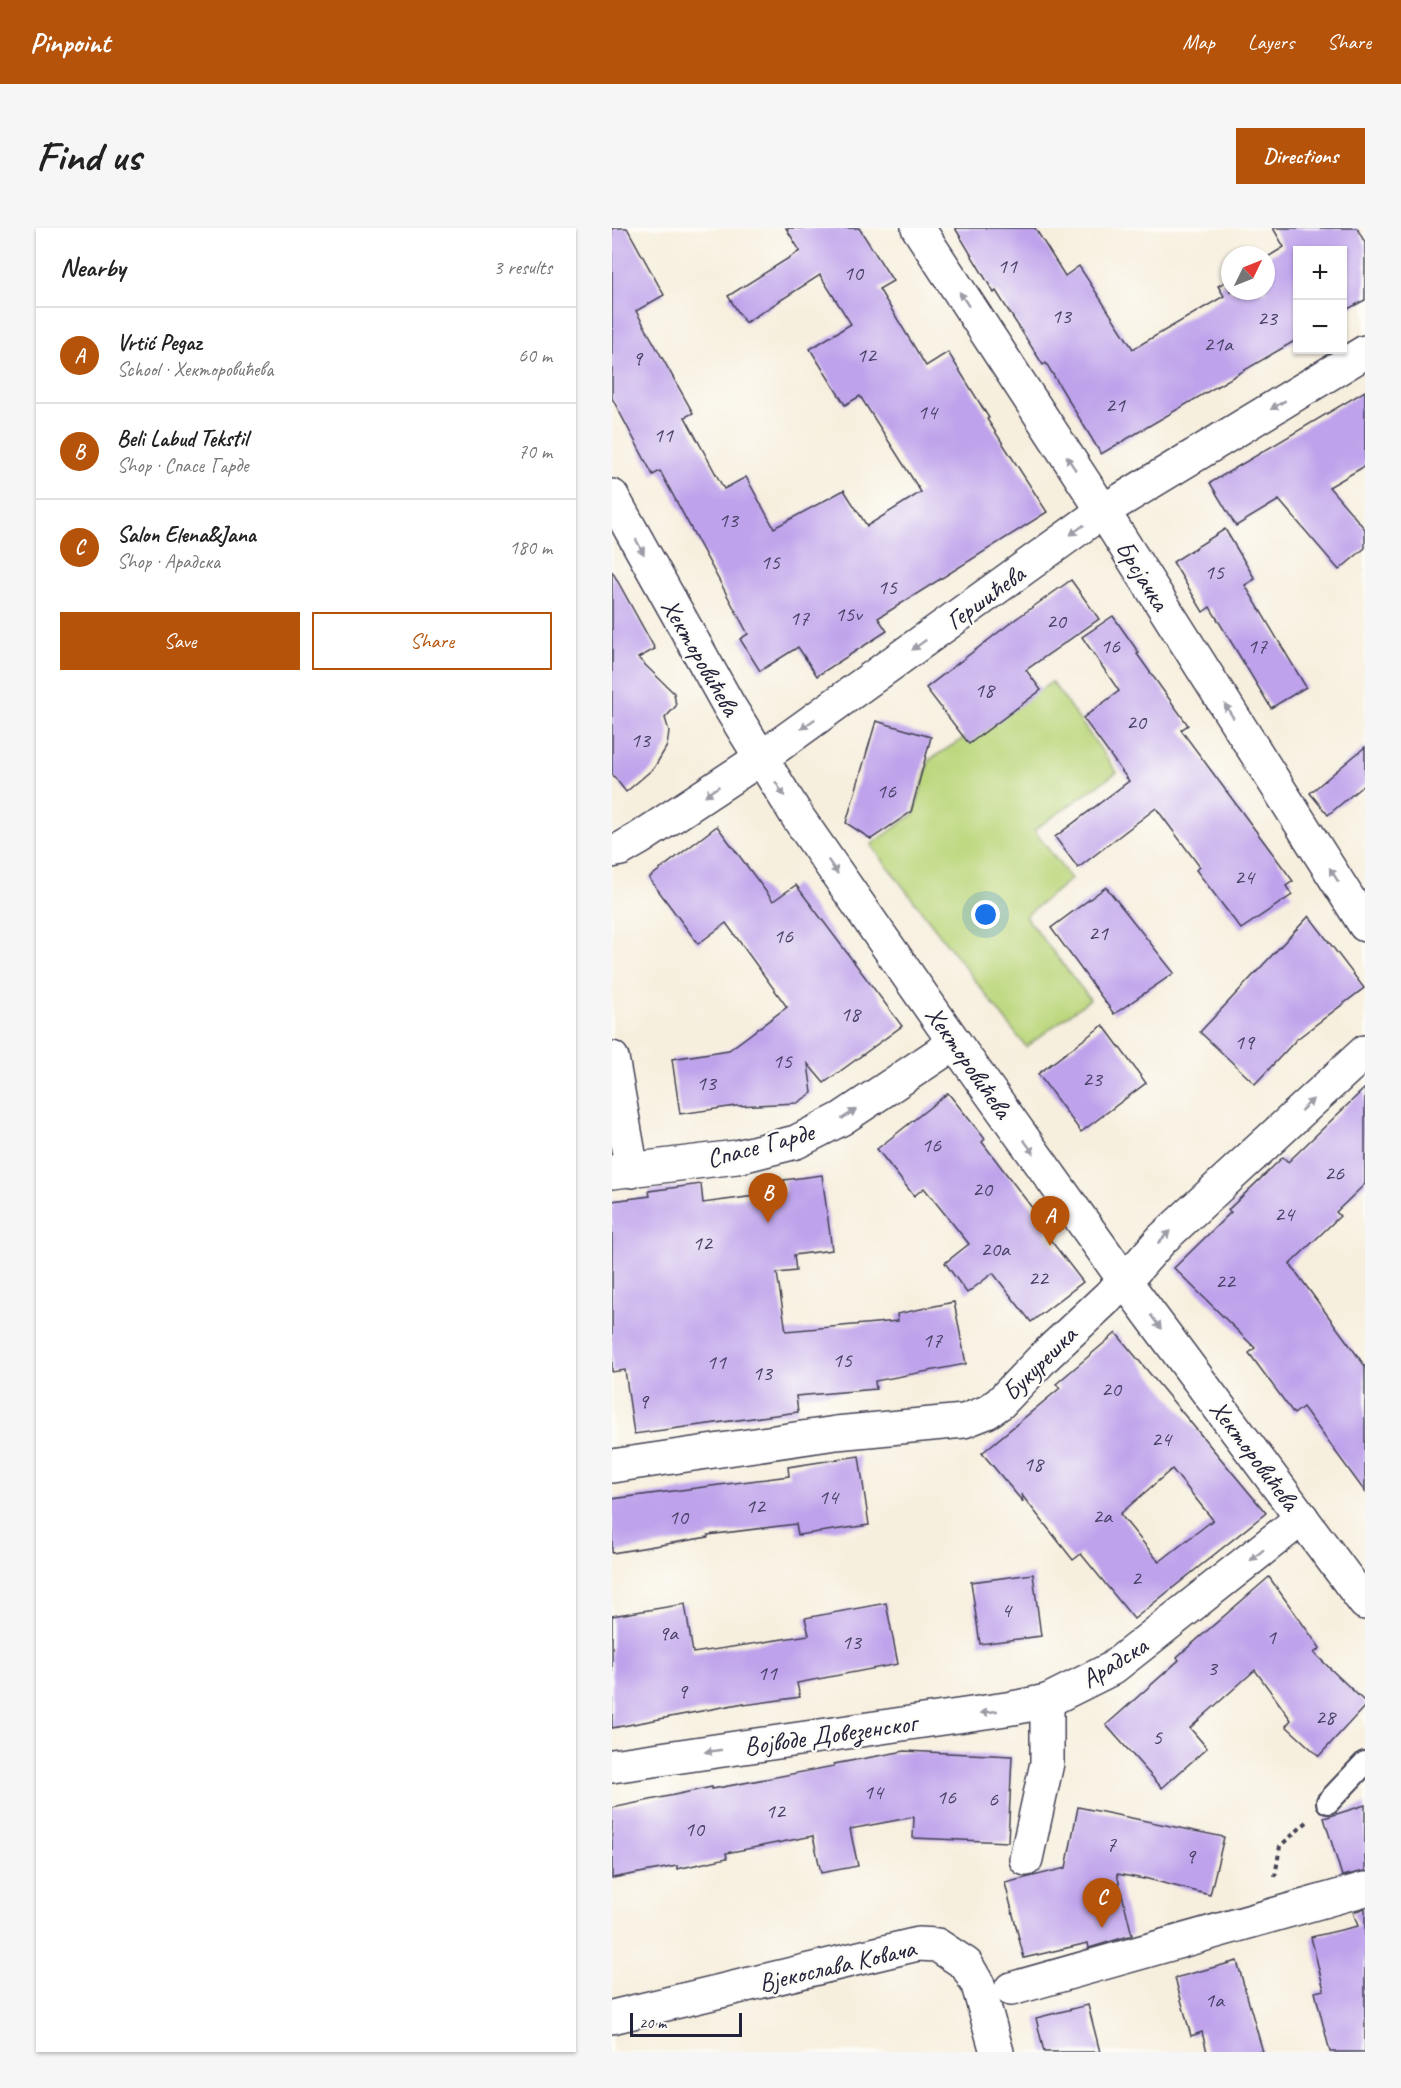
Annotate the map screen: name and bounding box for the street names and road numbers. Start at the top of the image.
street label: Брсјачка [1108,534,1178,618]
street label: Гершићева [939,557,1033,637]
street label: Хекторовићева [654,593,748,723]
street label: Хекторовићева [918,1000,1020,1126]
street label: Спасе Гарде [703,1115,820,1176]
street label: Букурешка [995,1318,1085,1408]
street label: Хекторовићева [1202,1394,1308,1518]
street label: Арадска [1075,1628,1155,1696]
street label: Војводе Довезенског [742,1706,922,1764]
street label: Вјекослава Ковача [756,1931,920,2000]

